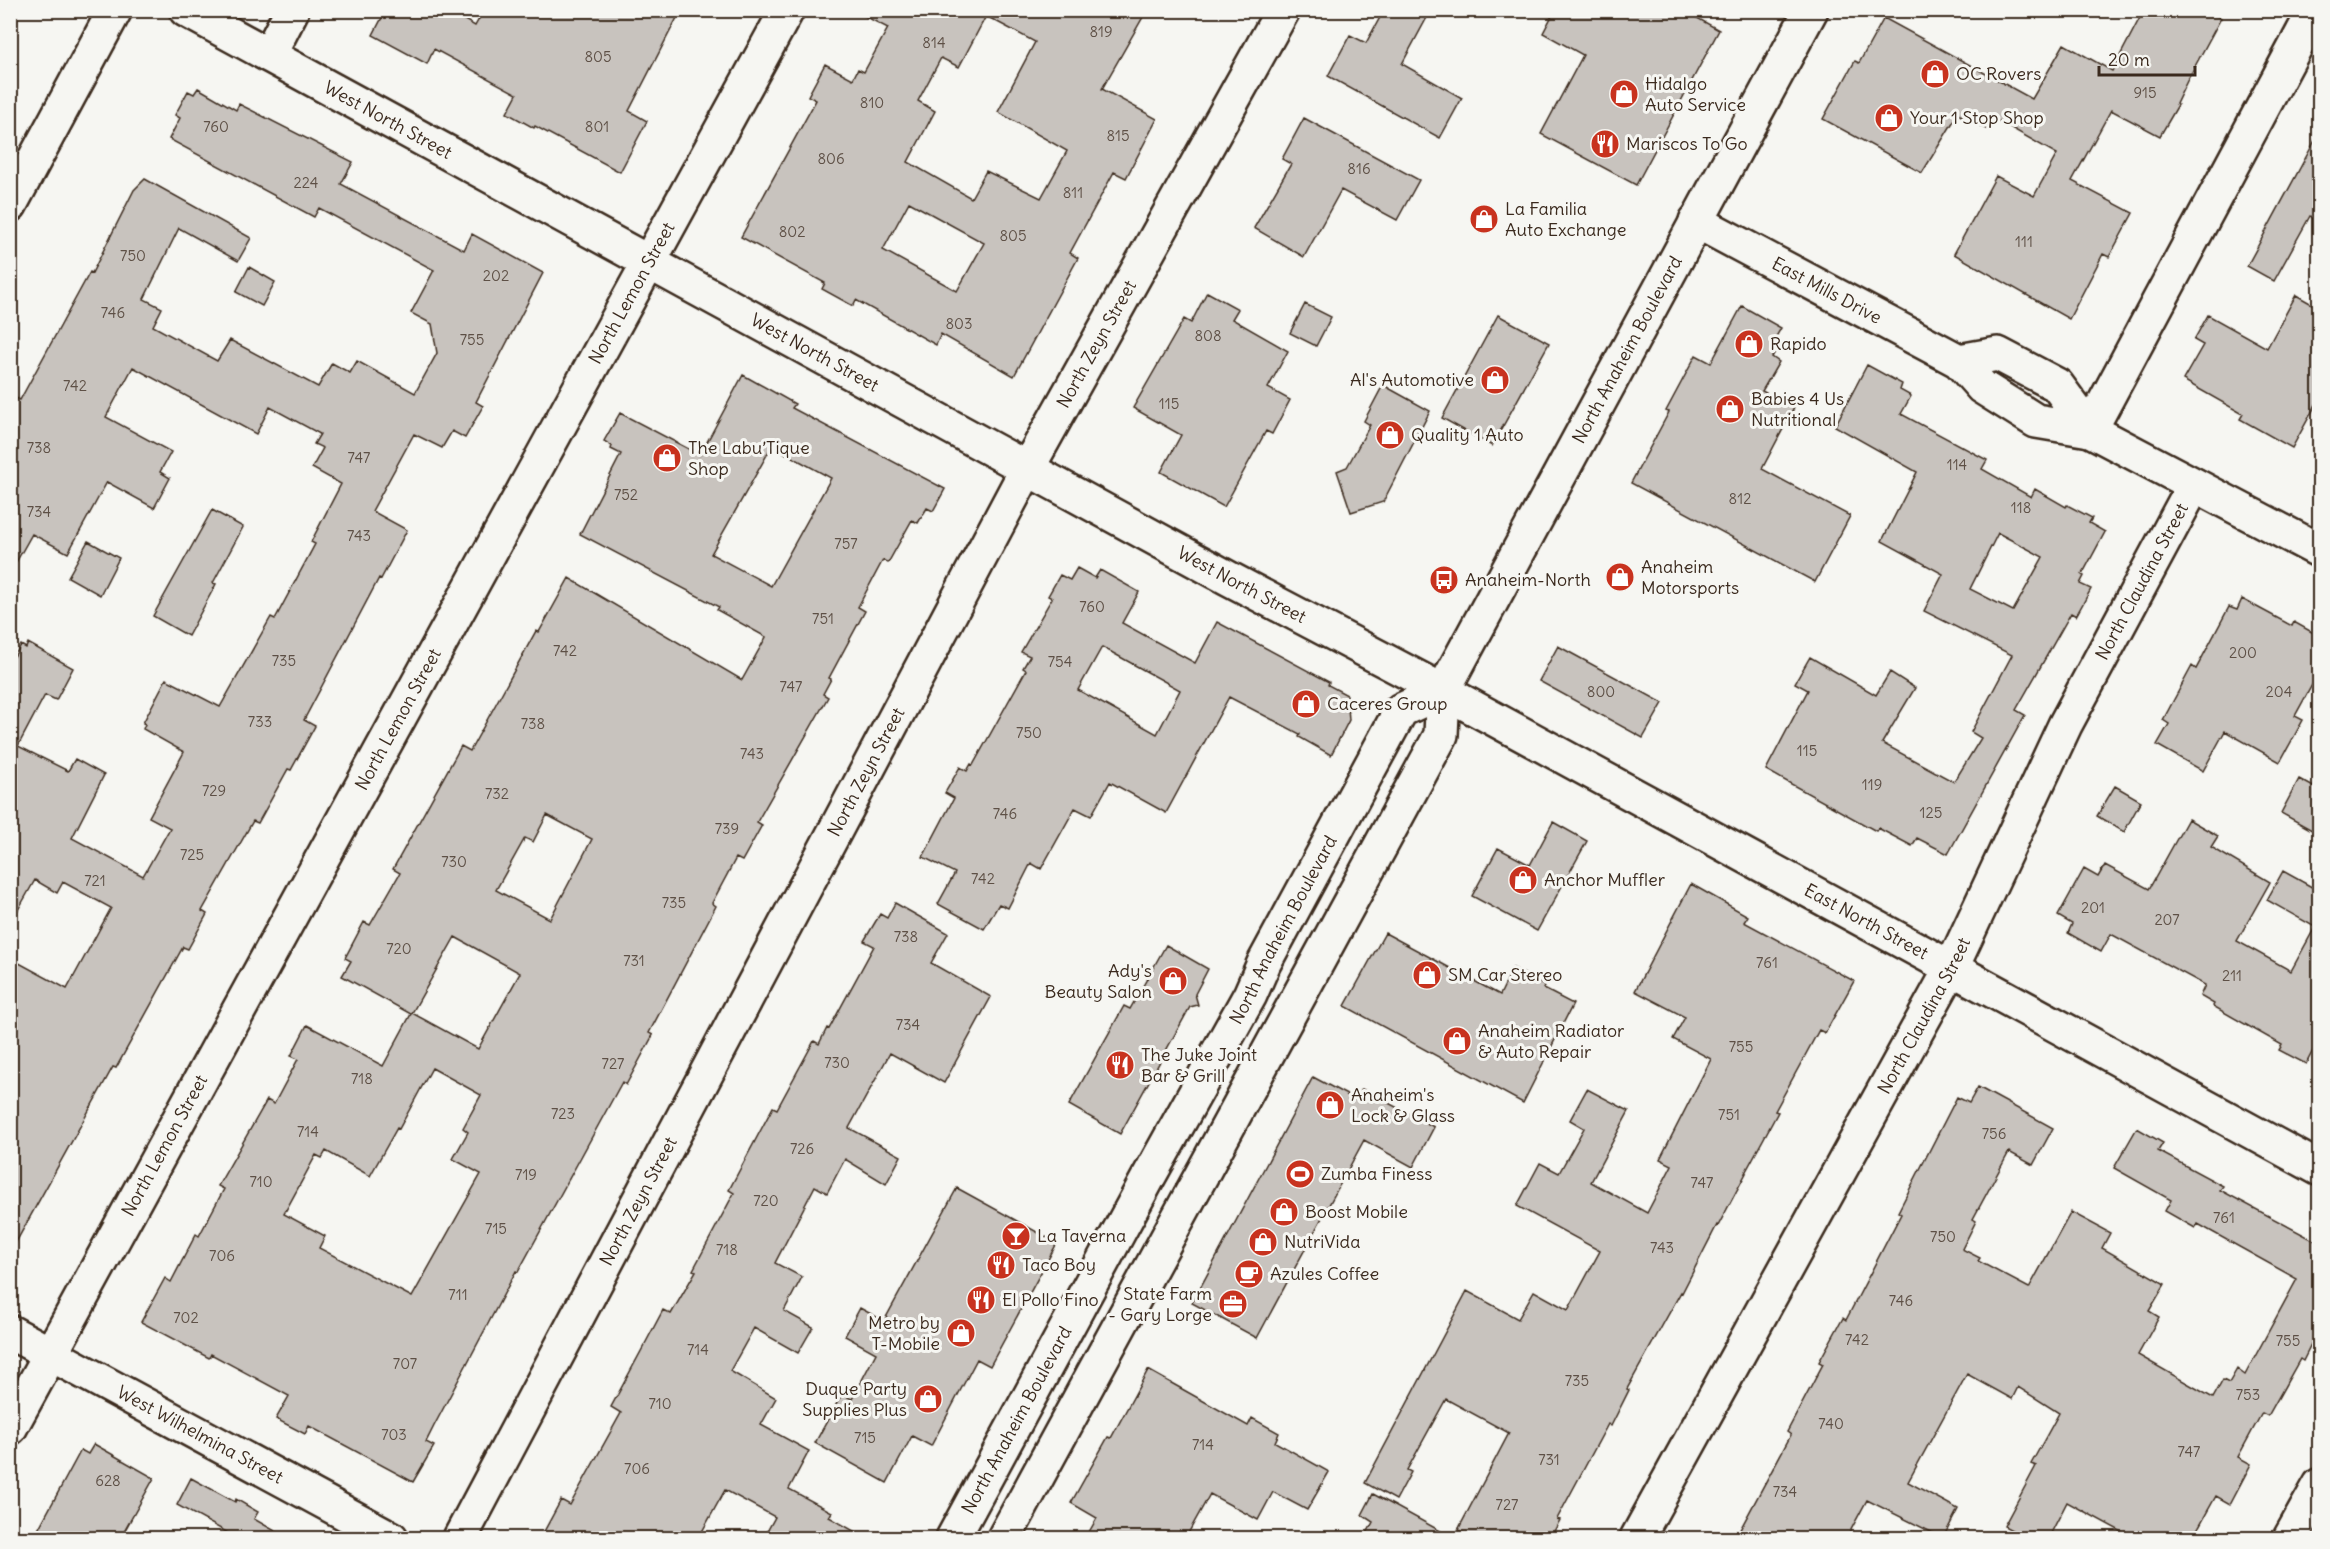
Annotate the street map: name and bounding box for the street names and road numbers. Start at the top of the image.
street label: West North Street [320,75,456,164]
street label: North Lemon Street [583,218,679,368]
street label: North Anaheim Boulevard [1567,251,1687,447]
street label: East Mills Drive [1768,252,1886,329]
street label: North Zeyn Street [1051,276,1141,412]
street label: West North Street [747,308,883,396]
street label: North Claudina Street [2090,499,2193,664]
street label: West North Street [1174,541,1310,628]
street label: North Lemon Street [350,644,446,794]
street label: North Zeyn Street [822,703,909,840]
street label: North Anaheim Boulevard [1224,831,1342,1028]
street label: East North Street [1800,878,1932,964]
street label: North Claudina Street [1872,934,1975,1098]
street label: North Lemon Street [116,1070,212,1220]
street label: North Zeyn Street [594,1133,682,1270]
street label: North Anaheim Boulevard [956,1322,1077,1518]
street label: West Wilhelmina Street [113,1380,287,1489]

